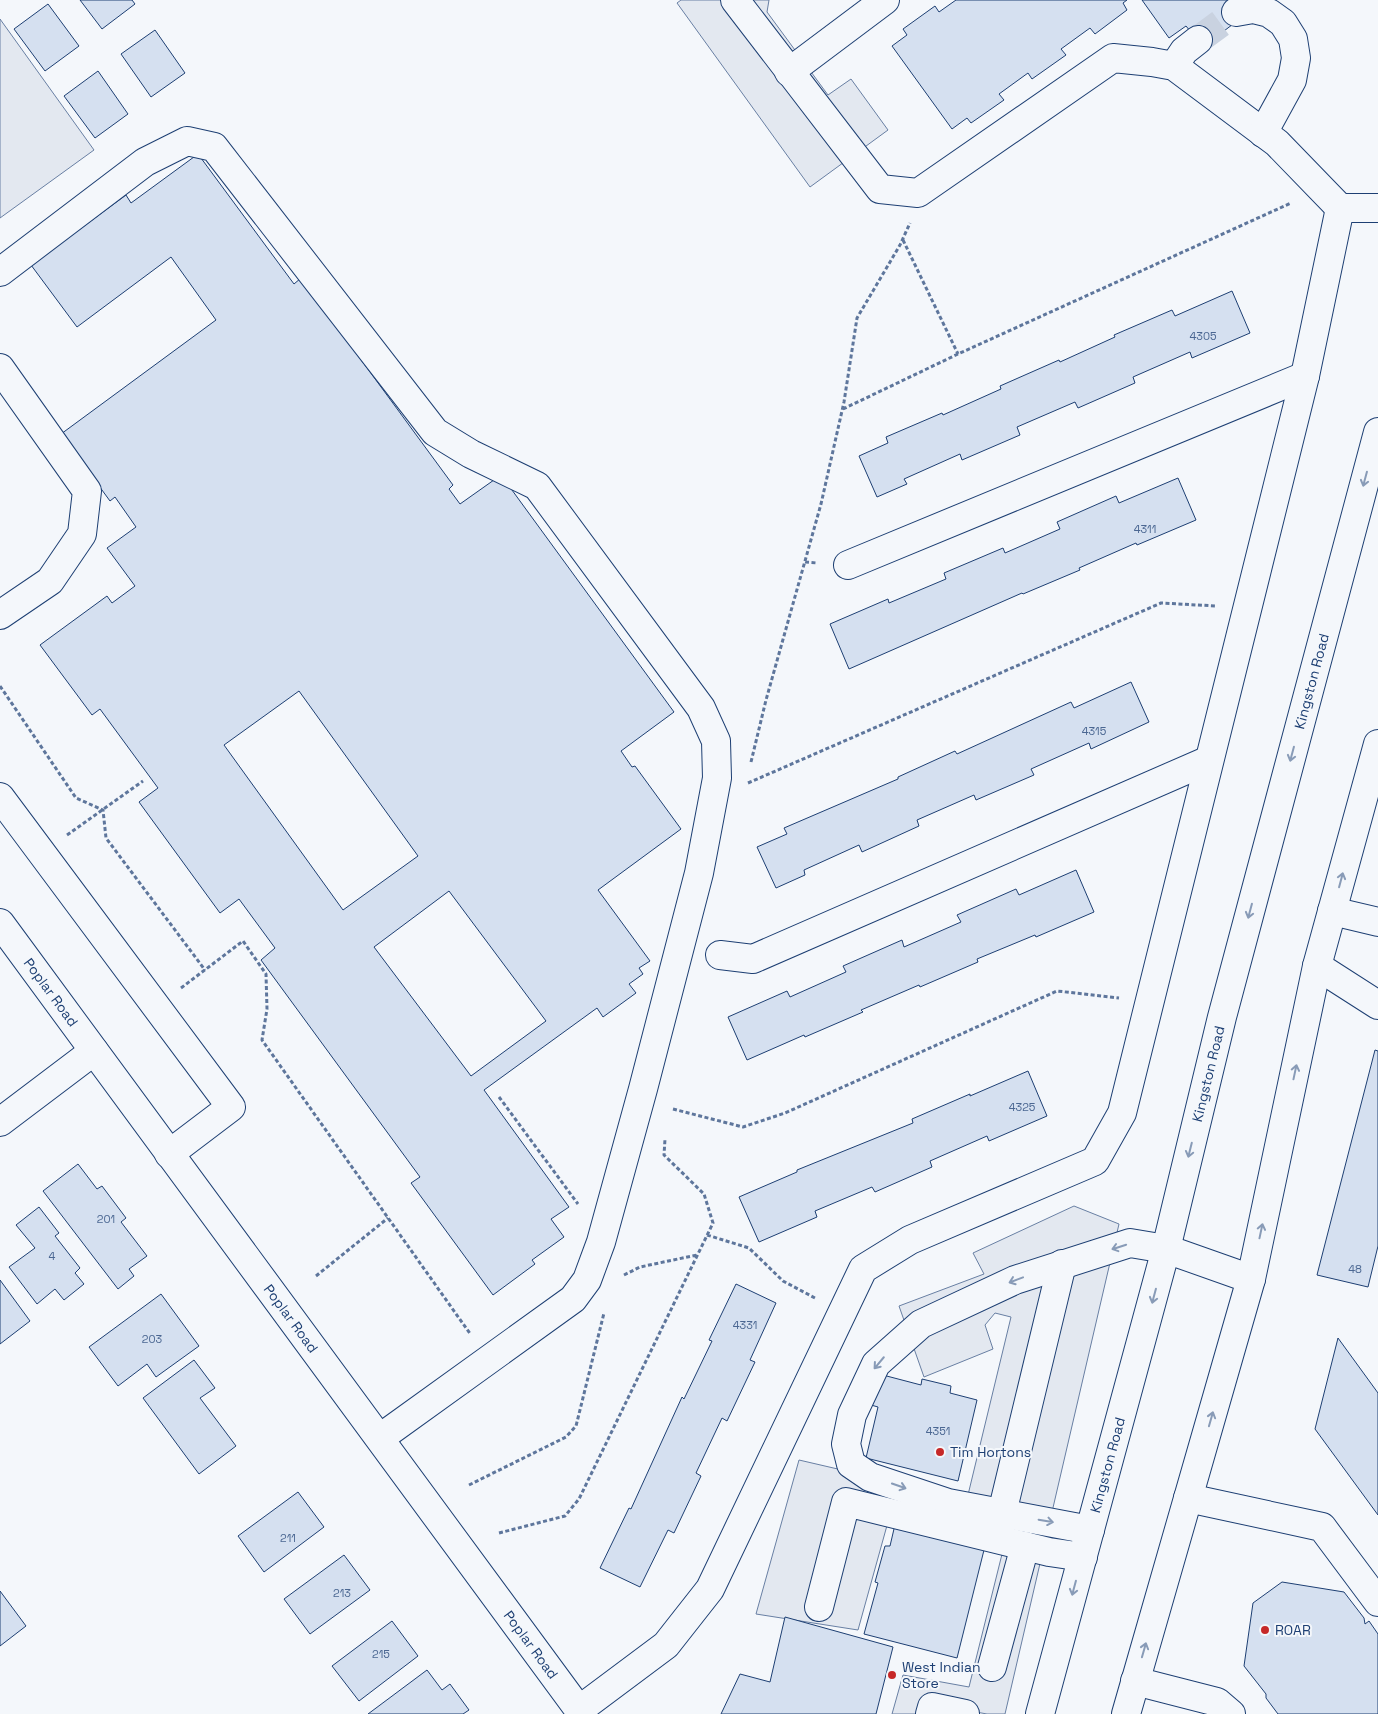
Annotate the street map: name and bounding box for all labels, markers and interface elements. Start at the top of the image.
house number: 4305 [1189,329,1217,343]
one-way arrow [1360,471,1370,487]
house number: 4311 [1134,522,1156,536]
street label: Kingston Road [1290,631,1333,731]
house number: 4315 [1082,724,1107,738]
one-way arrow [1287,746,1296,762]
one-way arrow [1337,873,1346,889]
one-way arrow [1245,903,1255,919]
street label: Poplar Road [20,954,82,1030]
street label: Kingston Road [1188,1024,1229,1124]
one-way arrow [1291,1065,1300,1081]
house number: 4325 [1009,1100,1036,1114]
one-way arrow [1185,1141,1194,1157]
house number: 201 [97,1212,115,1226]
one-way arrow [1257,1224,1266,1240]
one-way arrow [1111,1242,1127,1252]
house number: 4 [49,1249,56,1263]
house number: 48 [1348,1262,1362,1276]
one-way arrow [1009,1276,1024,1285]
street label: Poplar Road [260,1281,322,1356]
one-way arrow [1148,1288,1158,1304]
house number: 4331 [733,1318,757,1332]
house number: 203 [142,1332,163,1346]
one-way arrow [873,1356,884,1369]
one-way arrow [1207,1411,1216,1427]
street label: Kingston Road [1086,1415,1129,1515]
house number: 4351 [926,1424,950,1438]
place label: Tim Hortons [950,1443,1031,1461]
marker: Tim Hortons [934,1446,946,1458]
one-way arrow [890,1482,906,1492]
one-way arrow [1038,1516,1054,1526]
house number: 211 [280,1531,296,1545]
one-way arrow [1069,1580,1079,1596]
house number: 213 [333,1586,351,1600]
street label: Poplar Road [500,1607,562,1683]
place label: ROAR [1275,1621,1311,1639]
marker: ROAR [1259,1624,1271,1636]
one-way arrow [1140,1643,1149,1659]
house number: 215 [372,1647,390,1661]
place label: West Indian Store [902,1658,981,1692]
marker: West Indian Store [886,1669,898,1681]

